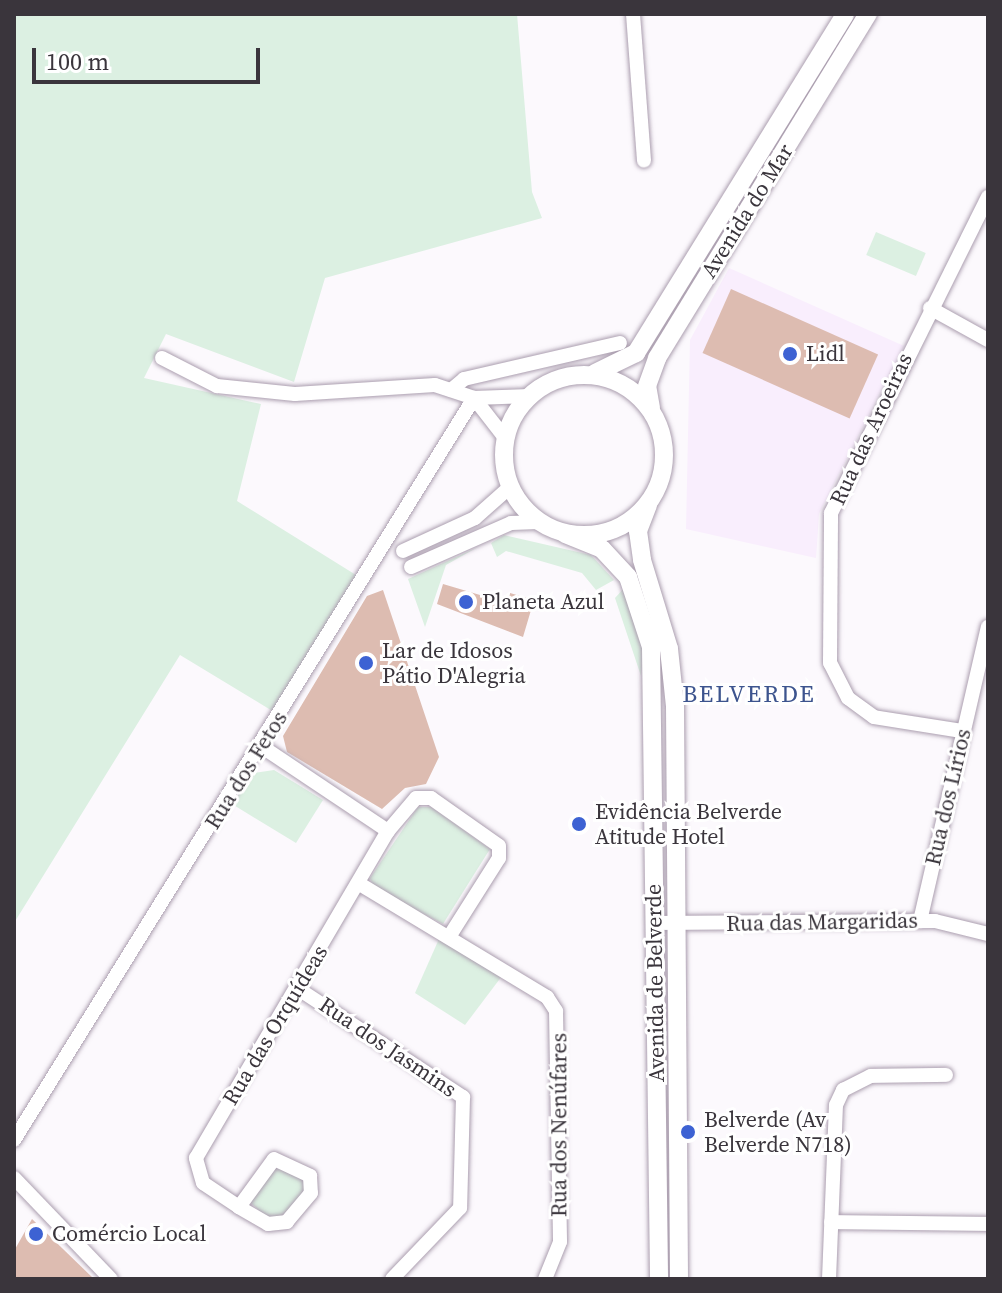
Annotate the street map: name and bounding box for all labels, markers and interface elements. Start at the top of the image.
scale bar [36,32,264,82]
text: 100 m [46,45,109,78]
street label: Avenida do Mar [695,139,799,283]
place label: Lidl [806,341,845,367]
marker: Lidl [781,345,799,363]
street label: Rua das Aroeiras [824,349,918,509]
place label: Planeta Azul [482,589,604,615]
marker: Planeta Azul [457,593,475,611]
place label: Lar de Idosos Pátio D'Alegria [382,637,526,688]
marker: Lar de Idosos Pátio D'Alegria [357,654,375,672]
district label: BELVERDE [682,680,816,708]
street label: Rua dos Fetos [199,706,293,834]
street label: Rua dos Lírios [919,726,977,868]
place label: Evidência Belverde Atitude Hotel [595,798,782,850]
marker: Evidência Belverde Atitude Hotel [570,815,588,833]
street label: Avenida de Belverde [640,884,670,1082]
street label: Rua das Margaridas [726,907,918,937]
street label: Rua das Orquídeas [217,940,333,1110]
street label: Rua dos Jasmins [314,991,462,1103]
street label: Rua dos Nenúfares [546,1033,572,1217]
place label: Belverde (Av Belverde N718) [704,1106,852,1158]
marker: Belverde (Av Belverde N718) [679,1123,697,1141]
place label: Comércio Local [52,1221,206,1247]
marker: Comércio Local [27,1225,45,1243]

